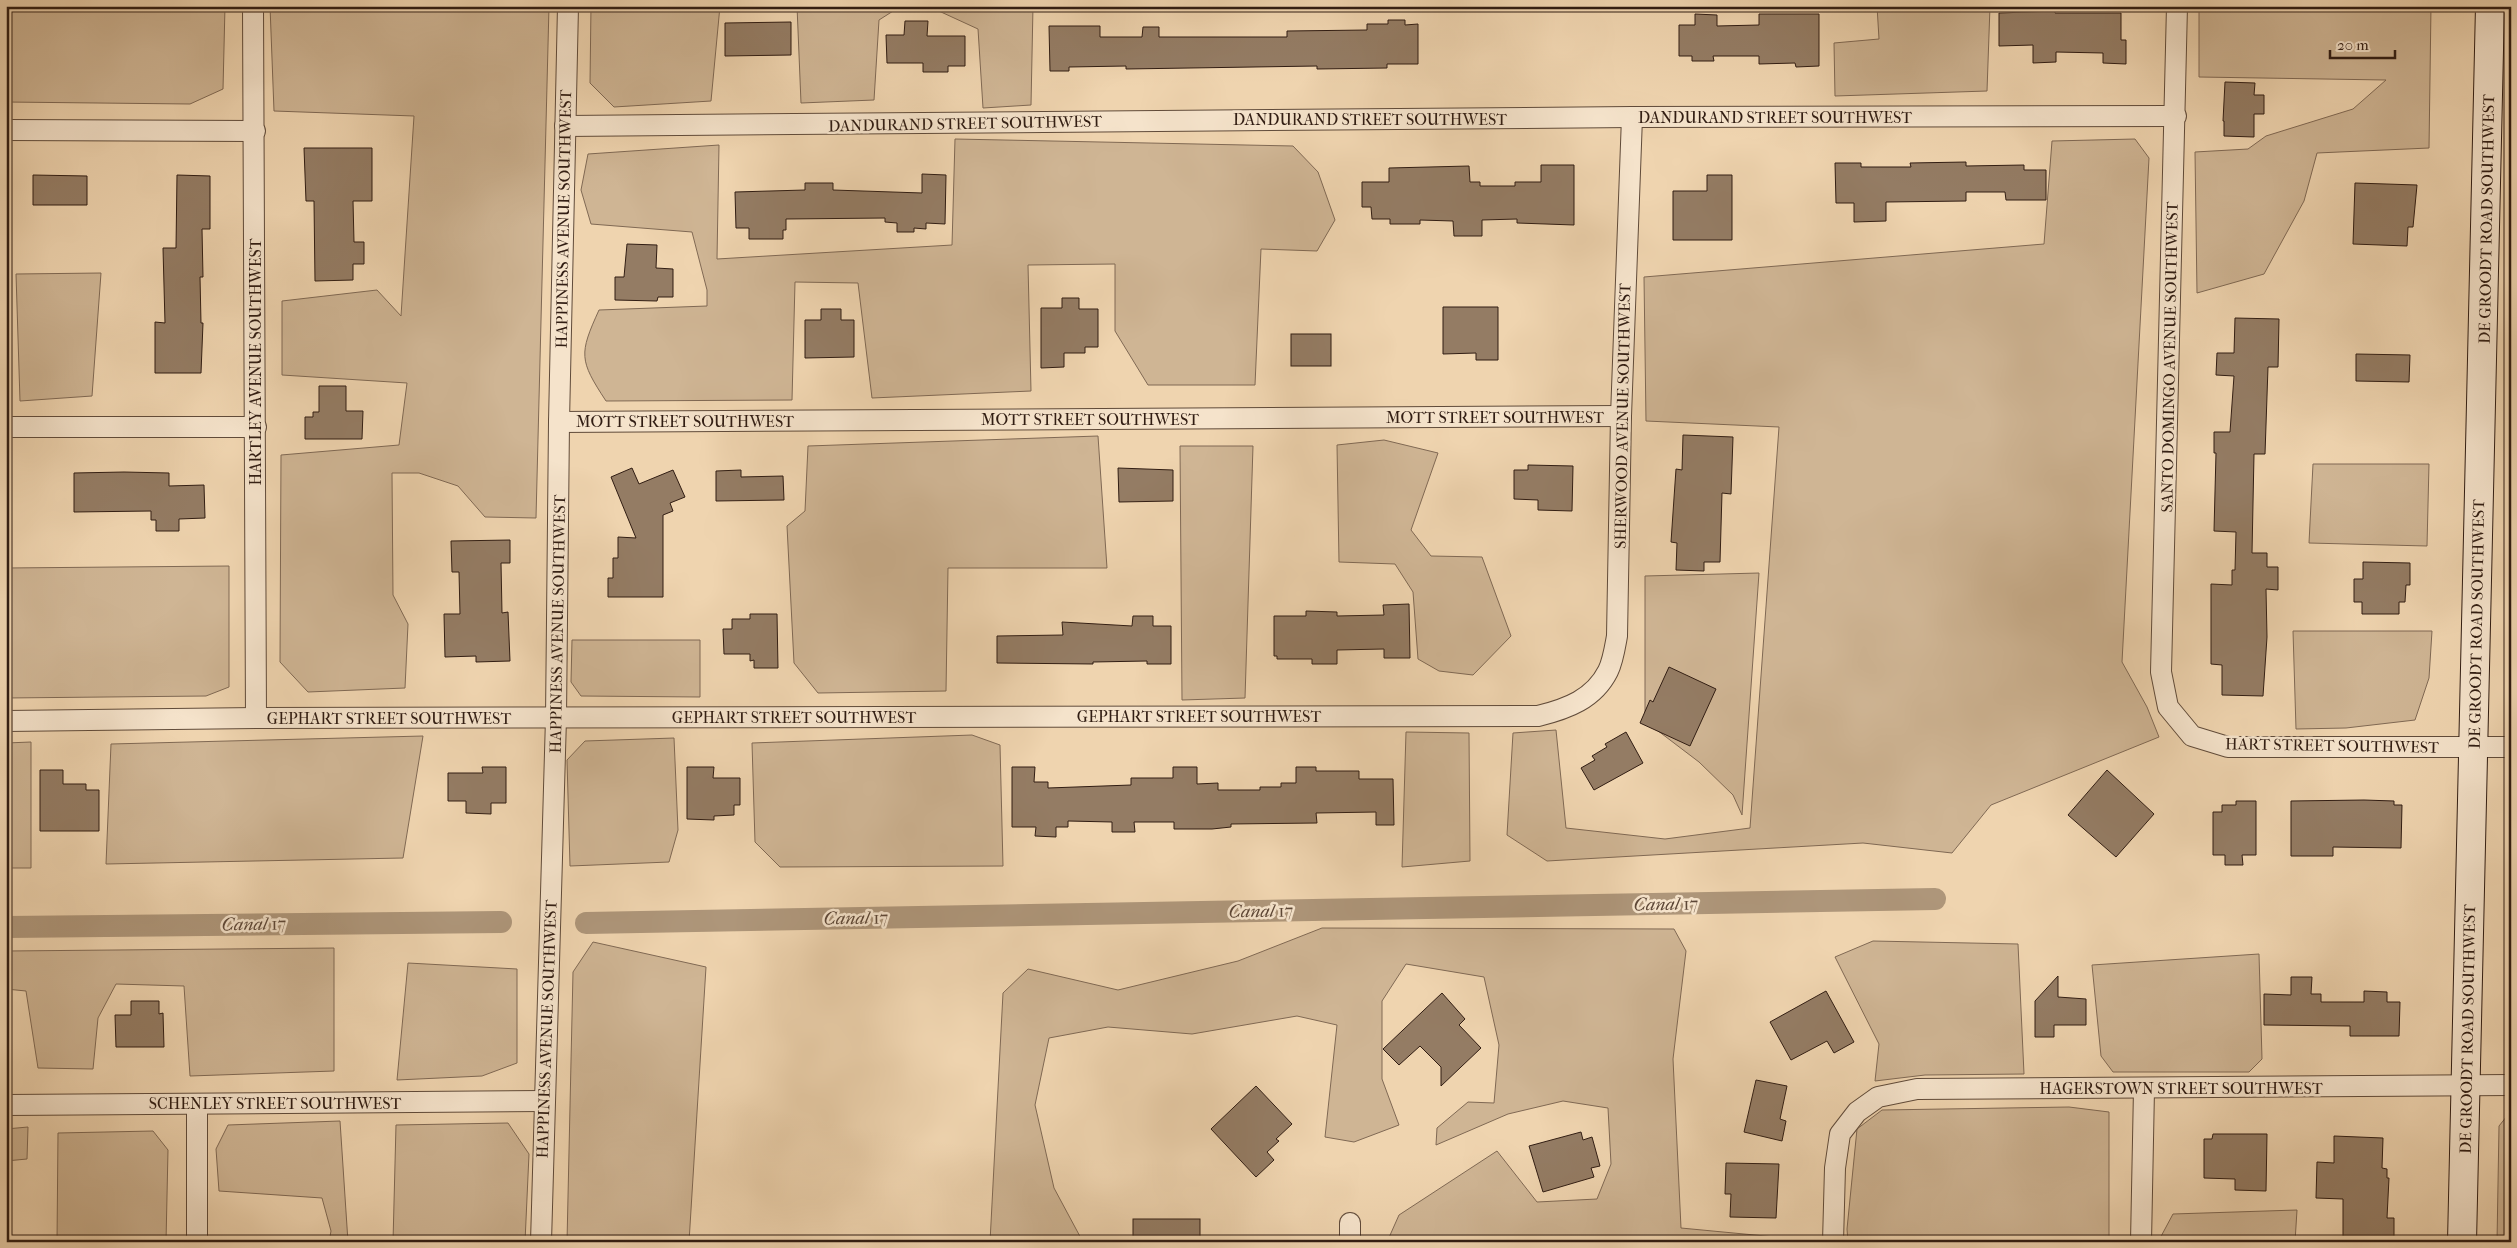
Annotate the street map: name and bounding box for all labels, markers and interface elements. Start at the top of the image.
scale bar [2330,28,2394,60]
text: 20 m [2337,36,2369,54]
street label: HAPPINESS AVENUE SOUTHWEST [552,89,575,349]
street label: DE GROODT ROAD SOUTHWEST [2475,94,2498,344]
street label: DANDURAND STREET SOUTHWEST [1638,108,1912,127]
street label: DANDURAND STREET SOUTHWEST [1233,110,1507,129]
street label: DANDURAND STREET SOUTHWEST [828,112,1102,135]
street label: SANTO DOMINGO AVENUE SOUTHWEST [2157,201,2182,513]
street label: HARTLEY AVENUE SOUTHWEST [246,238,265,485]
street label: SHERWOOD AVENUE SOUTHWEST [1611,283,1634,549]
street label: MOTT STREET SOUTHWEST [1386,408,1604,427]
street label: MOTT STREET SOUTHWEST [981,410,1199,429]
street label: MOTT STREET SOUTHWEST [576,412,794,431]
street label: HAPPINESS AVENUE SOUTHWEST [546,494,569,754]
street label: DE GROODT ROAD SOUTHWEST [2465,499,2488,749]
street label: GEPHART STREET SOUTHWEST [1077,707,1321,726]
street label: GEPHART STREET SOUTHWEST [672,708,916,727]
street label: GEPHART STREET SOUTHWEST [267,709,511,728]
street label: HART STREET SOUTHWEST [2225,734,2439,757]
water label: Canal 17 [1633,893,1699,916]
street label: HAPPINESS AVENUE SOUTHWEST [532,899,561,1159]
water label: Canal 17 [1228,900,1294,923]
street label: DE GROODT ROAD SOUTHWEST [2456,904,2479,1154]
water label: Canal 17 [823,907,889,930]
water label: Canal 17 [221,913,287,936]
street label: HAGERSTOWN STREET SOUTHWEST [2039,1079,2323,1098]
street label: SCHENLEY STREET SOUTHWEST [149,1094,402,1113]

